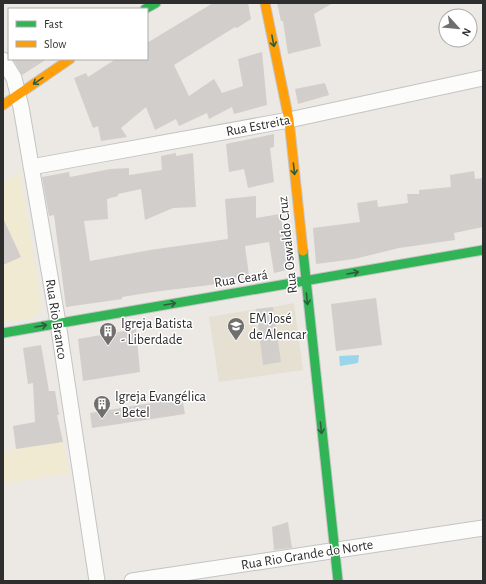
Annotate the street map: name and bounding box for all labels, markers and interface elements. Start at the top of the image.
legend [8,8,148,60]
north arrow [438,8,478,48]
text: Fast [44,18,63,30]
text: N [460,26,473,38]
one-way arrow [269,34,277,47]
text: Slow [44,38,66,50]
one-way arrow [33,77,44,85]
street label: Rua Estreita [225,113,292,139]
one-way arrow [290,162,297,175]
street label: Rua Oswaldo Cruz [276,195,300,294]
street label: Rua Ceará [213,268,269,290]
one-way arrow [346,269,359,277]
street label: Rua Rio Branco [43,278,69,361]
one-way arrow [303,292,311,305]
one-way arrow [163,300,176,308]
place label: EM José de Alencar [249,312,307,342]
school or university icon: EM José de Alencar [226,316,246,341]
place label: Igreja Batista - Liberdade [121,317,193,347]
building icon: Igreja Batista - Liberdade [98,321,118,346]
one-way arrow [35,322,48,330]
place label: Igreja Evangélica - Betel [115,390,207,420]
building icon: Igreja Evangélica - Betel [92,394,112,419]
one-way arrow [318,421,325,434]
street label: Rua Rio Grande do Norte [240,538,374,572]

